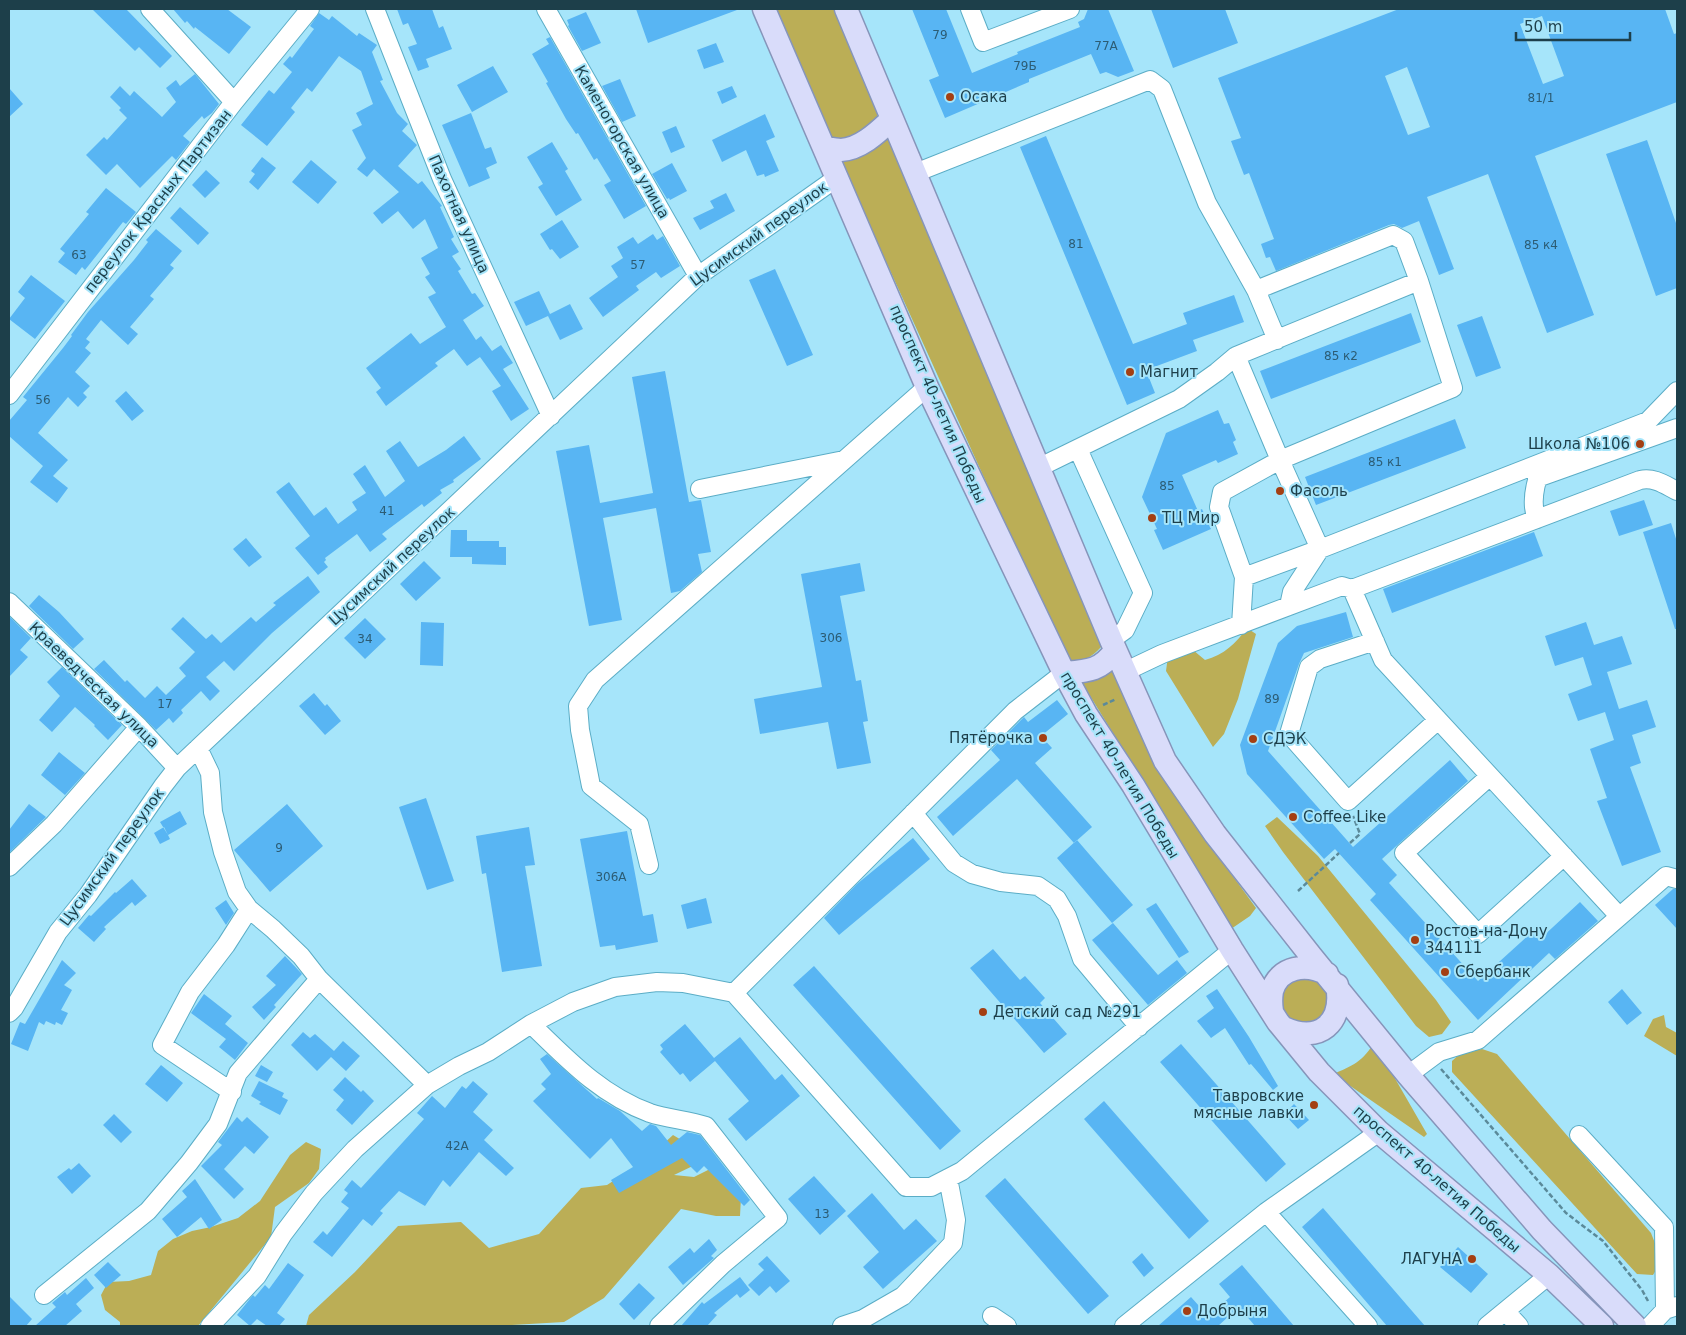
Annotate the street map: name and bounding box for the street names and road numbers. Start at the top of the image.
street label: Каменогорская улица [571,62,673,222]
street label: переулок Красных Партизан [81,106,235,296]
street label: Пахотная улица [425,152,493,276]
street label: Цусимский переулок [687,178,831,290]
street label: проспект 40-летия Победы [886,302,990,506]
street label: Цусимский переулок [325,503,459,629]
street label: Краеведческая улица [26,618,162,752]
street label: проспект 40-летия Победы [1057,668,1183,862]
street label: Цусимский переулок [56,785,168,929]
street label: проспект 40-летия Победы [1350,1102,1524,1256]

